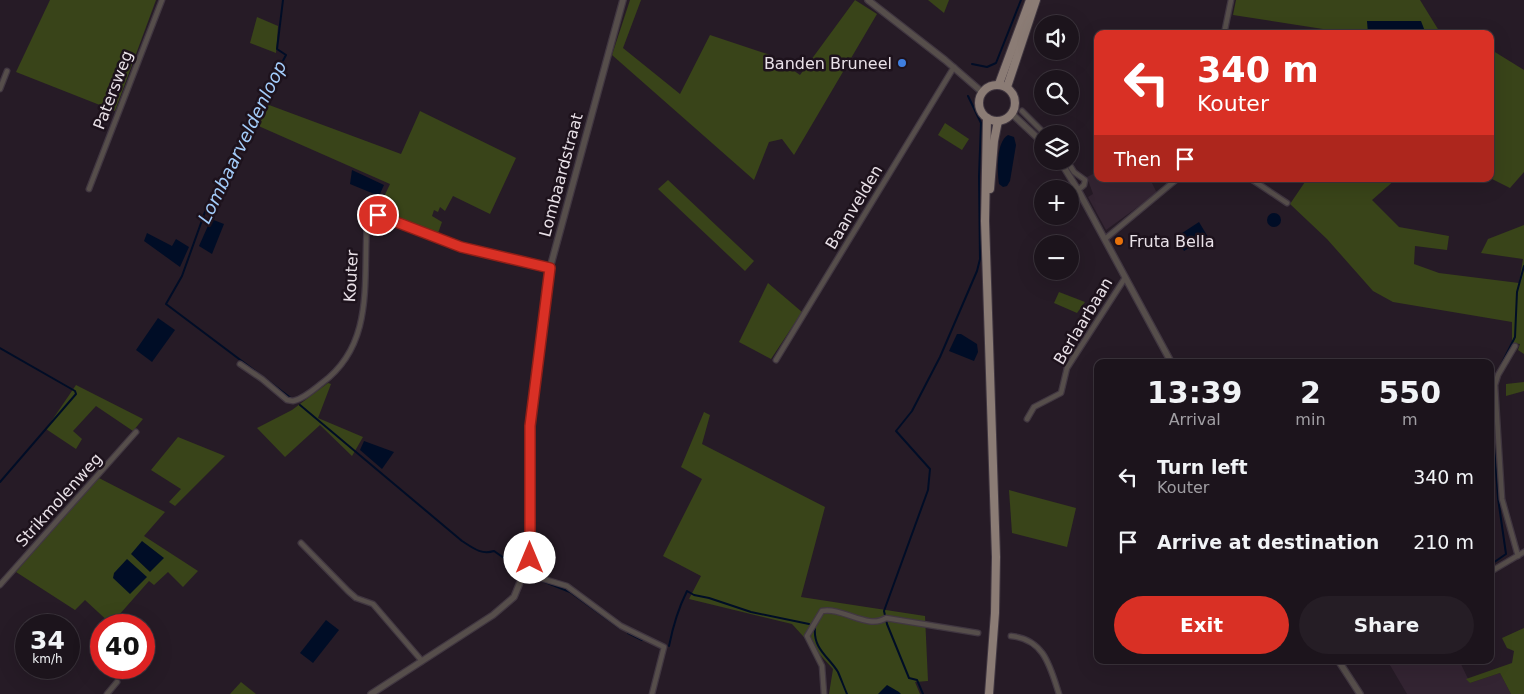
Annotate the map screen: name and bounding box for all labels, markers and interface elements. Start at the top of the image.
map controls [1034,15,1079,280]
button: sound [1034,15,1079,60]
street label: Patersweg [89,48,137,132]
icon: left [1114,50,1179,115]
text: 340 m [1197,50,1319,90]
place label: Banden Bruneel [764,54,892,73]
water label: Lombaarveldenloop [193,57,291,227]
marker: Banden Bruneel [896,57,908,69]
button: search [1034,70,1079,115]
text: Kouter [1197,91,1269,116]
street label: Lombaardstraat [535,111,587,239]
button: layers [1034,125,1079,170]
icon: arrive [1171,145,1199,173]
text: Then [1114,148,1161,170]
street label: Baanvelden [821,162,887,252]
button: + [1034,180,1079,225]
pin [357,194,399,236]
icon: arrive [364,201,392,229]
place label: Fruta Bella [1129,232,1214,251]
button: − [1034,235,1079,280]
marker: Fruta Bella [1113,235,1125,247]
street label: Kouter [340,249,362,303]
street label: Berlaarbaan [1050,274,1116,368]
text: 13:39 [1147,375,1242,410]
text: 2 [1300,375,1321,410]
text: 550 [1378,375,1441,410]
text: Arrival [1169,410,1221,429]
text: min [1295,410,1326,429]
text: m [1402,410,1418,429]
street label: Strikmolenweg [12,449,106,551]
text: Turn left [1157,456,1248,478]
icon: left [1114,463,1142,491]
text: 340 m [1413,466,1474,488]
text: Kouter [1157,478,1209,497]
icon: arrive [1114,528,1142,556]
position arrow [503,531,555,583]
text: Arrive at destination [1157,531,1379,553]
text: 210 m [1413,531,1474,553]
button: Exit [1114,596,1289,654]
button: Share [1299,596,1474,654]
speed limit sign: 40 [90,614,155,679]
text: 34 [30,626,65,655]
text: km/h [32,652,63,666]

